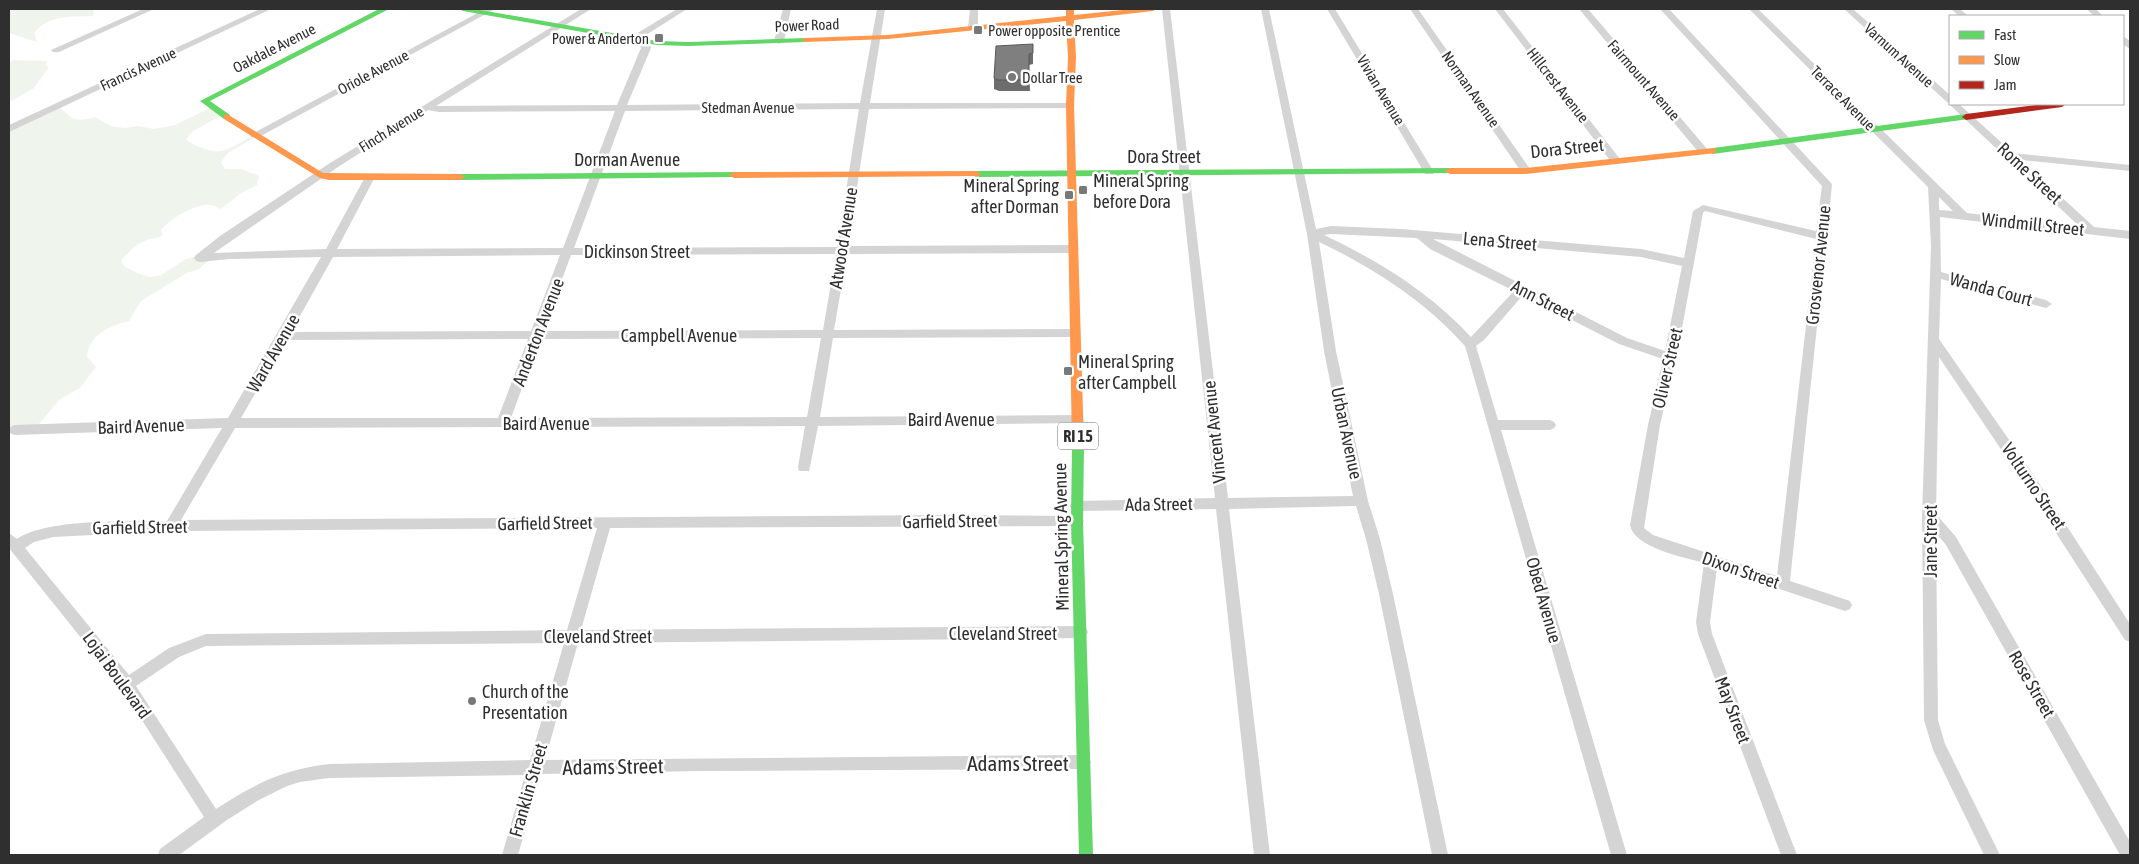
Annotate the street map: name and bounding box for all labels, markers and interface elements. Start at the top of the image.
street label: Power Road [774,15,840,35]
legend [1949,15,2124,105]
street label: Oakdale Avenue [230,20,318,76]
street label: Varnum Avenue [1861,20,1937,91]
place label: Power opposite Prentice [988,22,1120,39]
marker: Power opposite Prentice [972,24,984,36]
text: Fast [1994,26,2016,43]
place label: Power & Anderton [552,30,649,47]
marker: Power & Anderton [653,32,665,44]
street label: Fairmount Avenue [1604,36,1684,124]
street label: Francis Avenue [97,44,179,94]
street label: Hillcrest Avenue [1524,44,1592,126]
street label: Oriole Avenue [335,46,412,98]
street label: Norman Avenue [1439,48,1504,130]
text: Slow [1994,51,2020,68]
street label: Vivian Avenue [1354,52,1409,128]
street label: Terrace Avenue [1807,62,1879,134]
place label: Dollar Tree [1022,69,1083,86]
marker: Dollar Tree [1006,71,1018,83]
text: Jam [1994,76,2017,93]
street label: Stedman Avenue [702,99,795,116]
street label: Finch Avenue [355,102,427,156]
street label: Dora Street [1529,134,1605,162]
street label: Rome Street [1993,138,2067,208]
street label: Dora Street [1127,146,1201,167]
street label: Dorman Avenue [574,149,680,170]
place label: Mineral Spring before Dora [1093,170,1189,212]
place label: Mineral Spring after Dorman [963,175,1059,217]
marker: Mineral Spring before Dora [1077,184,1089,196]
street label: Atwood Avenue [825,186,861,290]
marker: Mineral Spring after Dorman [1063,189,1075,201]
street label: Grosvenor Avenue [1801,204,1835,326]
street label: Windmill Street [1981,208,2085,240]
street label: Lena Street [1462,227,1538,255]
street label: Dickinson Street [584,241,690,262]
street label: Wanda Court [1947,268,2035,310]
street label: Anderton Avenue [508,275,568,389]
street label: Ann Street [1508,275,1578,325]
street label: Ward Avenue [242,310,304,396]
street label: Campbell Avenue [621,325,737,346]
street label: Oliver Street [1648,326,1686,410]
place label: Mineral Spring after Campbell [1078,351,1177,393]
marker: Mineral Spring after Campbell [1062,365,1074,377]
street label: Vincent Avenue [1198,380,1230,484]
street label: Urban Avenue [1327,385,1367,481]
street label: Baird Avenue [907,409,995,430]
street label: Baird Avenue [502,413,590,434]
street label: Baird Avenue [97,414,185,438]
road number: RI 15 [1058,422,1098,450]
street label: Volturno Street [1997,439,2071,533]
street label: Mineral Spring Avenue [1049,463,1073,611]
street label: Ada Street [1125,493,1193,515]
street label: Jane Street [1920,505,1941,578]
street label: Garfield Street [902,510,998,532]
street label: Garfield Street [497,512,593,534]
street label: Garfield Street [92,516,188,538]
street label: Dixon Street [1700,547,1782,593]
street label: Obed Avenue [1522,555,1566,645]
street label: Cleveland Street [949,623,1057,644]
street label: Cleveland Street [544,626,652,647]
street label: Lojai Boulevard [78,627,156,723]
street label: Rose Street [2004,647,2060,721]
street label: May Street [1711,674,1755,746]
place label: Church of the Presentation [482,681,569,723]
marker: Church of the Presentation [466,695,478,707]
street label: Franklin Street [505,741,551,839]
street label: Adams Street [967,751,1069,775]
street label: Adams Street [562,753,664,779]

